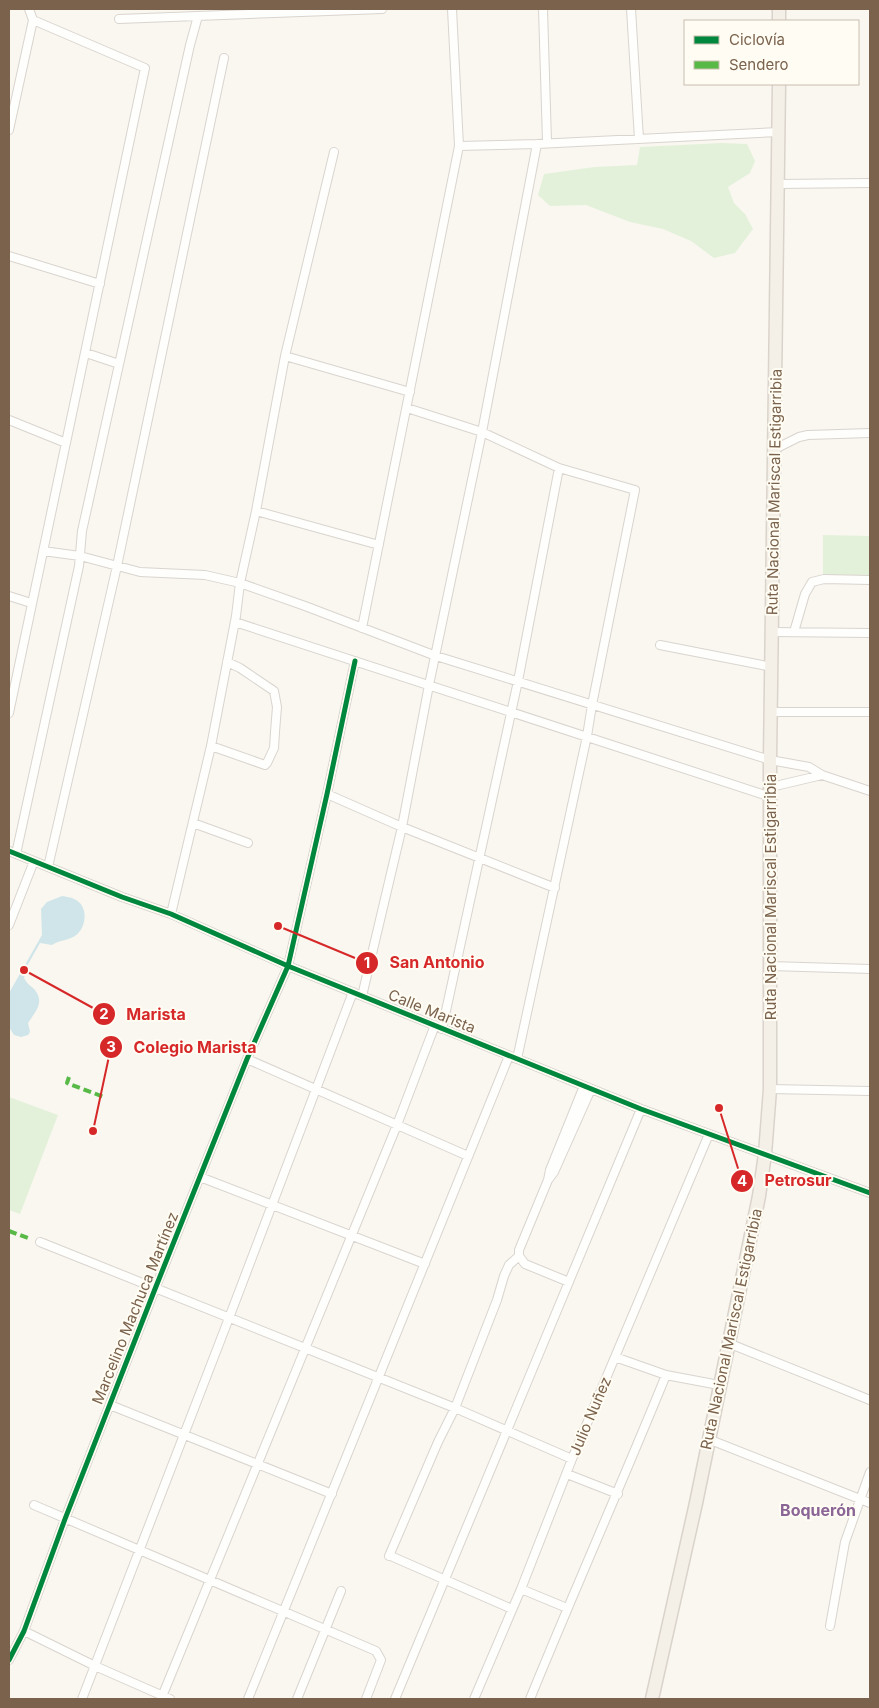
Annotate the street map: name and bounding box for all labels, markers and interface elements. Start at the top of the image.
legend [684,20,859,85]
text: Ciclovía [729,30,785,49]
text: Sendero [729,55,789,74]
street label: Ruta Nacional Mariscal Estigarribia [762,369,786,615]
street label: Ruta Nacional Mariscal Estigarribia [761,774,780,1020]
callout: San Antonio [354,947,494,978]
text: San Antonio [389,952,485,972]
text: 1 [364,953,370,972]
street label: Calle Marista [386,985,478,1037]
callout: Marista [91,999,196,1030]
text: 2 [99,1004,109,1023]
text: Marista [126,1004,186,1024]
callout: Colegio Marista [98,1031,266,1062]
text: 3 [106,1037,116,1056]
text: Colegio Marista [134,1037,256,1057]
callout: Petrosur [730,1165,842,1196]
text: Petrosur [765,1170,832,1190]
text: 4 [737,1171,747,1190]
street label: Ruta Nacional Mariscal Estigarribia [696,1207,766,1451]
street label: Marcelino Machuca Martínez [88,1209,182,1407]
street label: Julio Nuñez [565,1374,615,1458]
district label: Boquerón [780,1500,856,1520]

